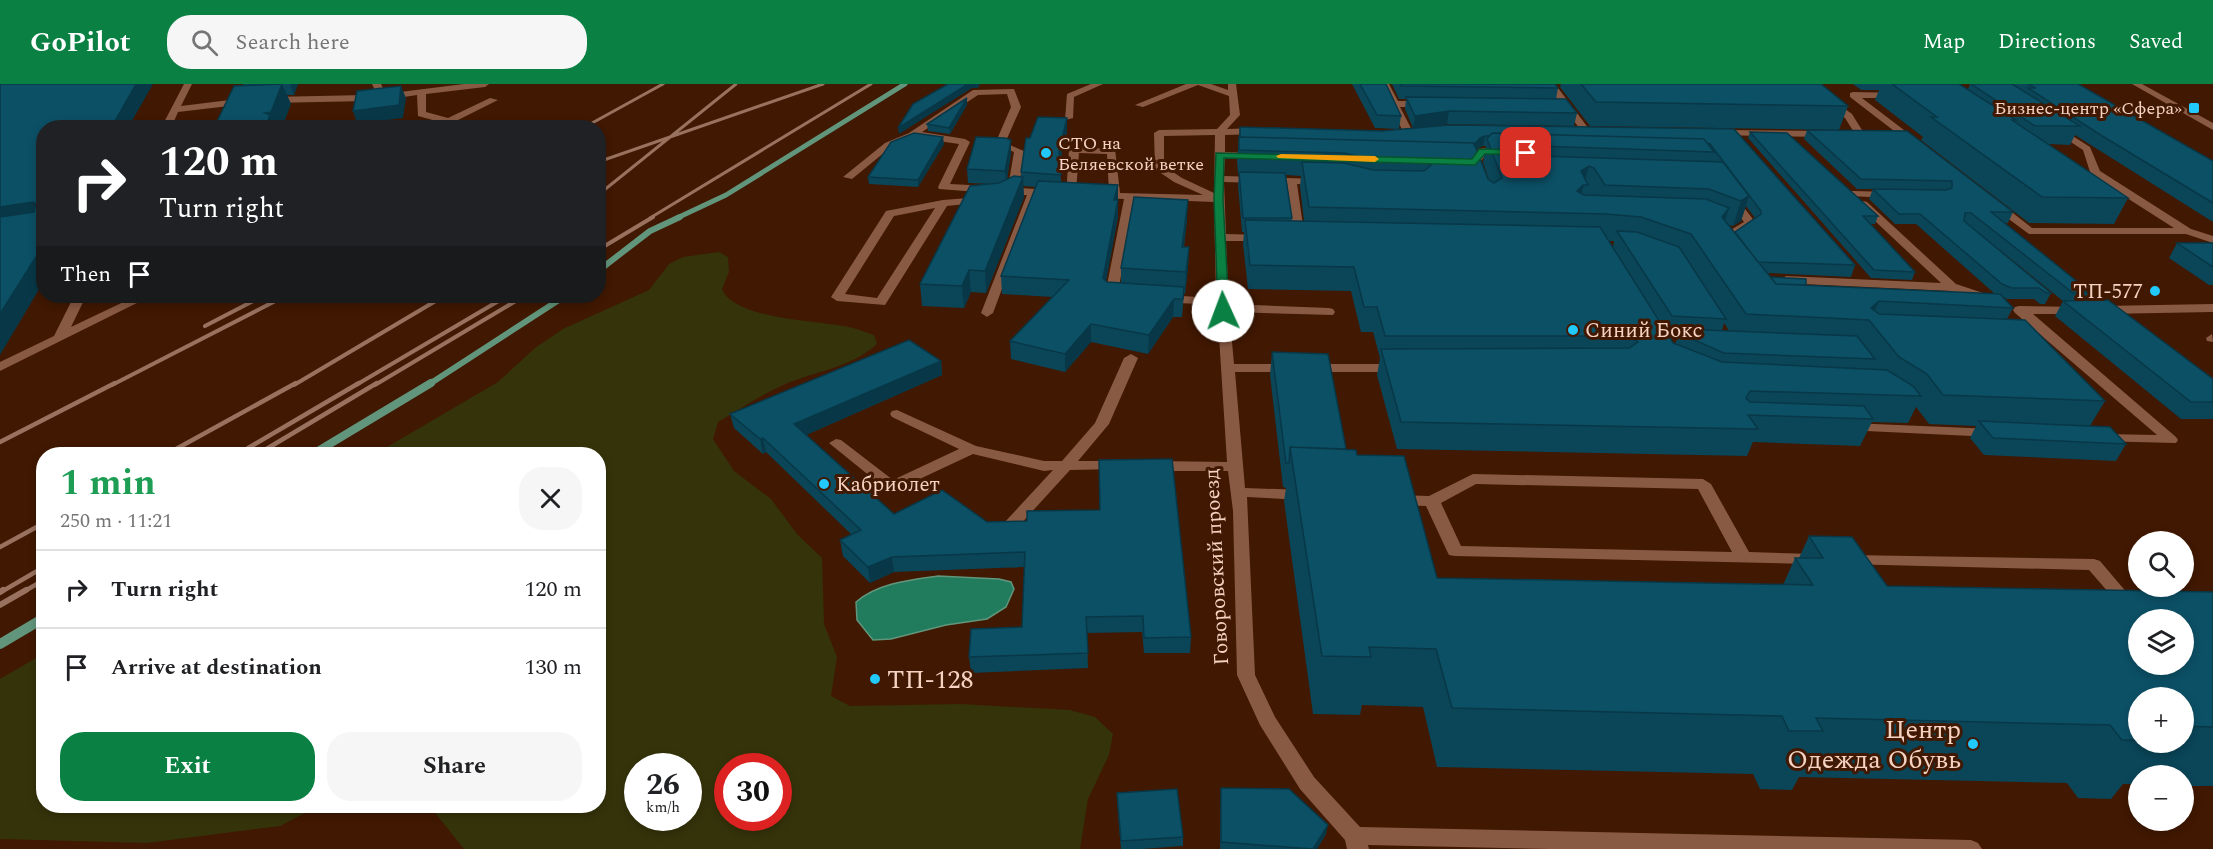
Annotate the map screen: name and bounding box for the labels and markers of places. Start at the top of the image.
place label: Бизнес-центр «Сфера» [1994,95,2182,122]
marker: Бизнес-центр «Сфера» [2187,101,2201,115]
pin [1500,127,1551,178]
place label: СТО на Беляевской ветке [1058,130,1204,178]
marker: СТО на Беляевской ветке [1039,146,1053,160]
place label: ТП-577 [2073,276,2143,308]
marker: ТП-577 [2148,284,2162,298]
place label: Синий Бокс [1585,315,1703,347]
marker: Синий Бокс [1566,323,1580,337]
place label: Кабриолет [836,469,940,501]
marker: Кабриолет [817,477,831,491]
place label: ТП-128 [887,660,974,700]
marker: ТП-128 [868,672,882,686]
place label: Центр Одежда Обувь [1787,710,1961,780]
marker: Центр Одежда Обувь [1966,737,1980,751]

